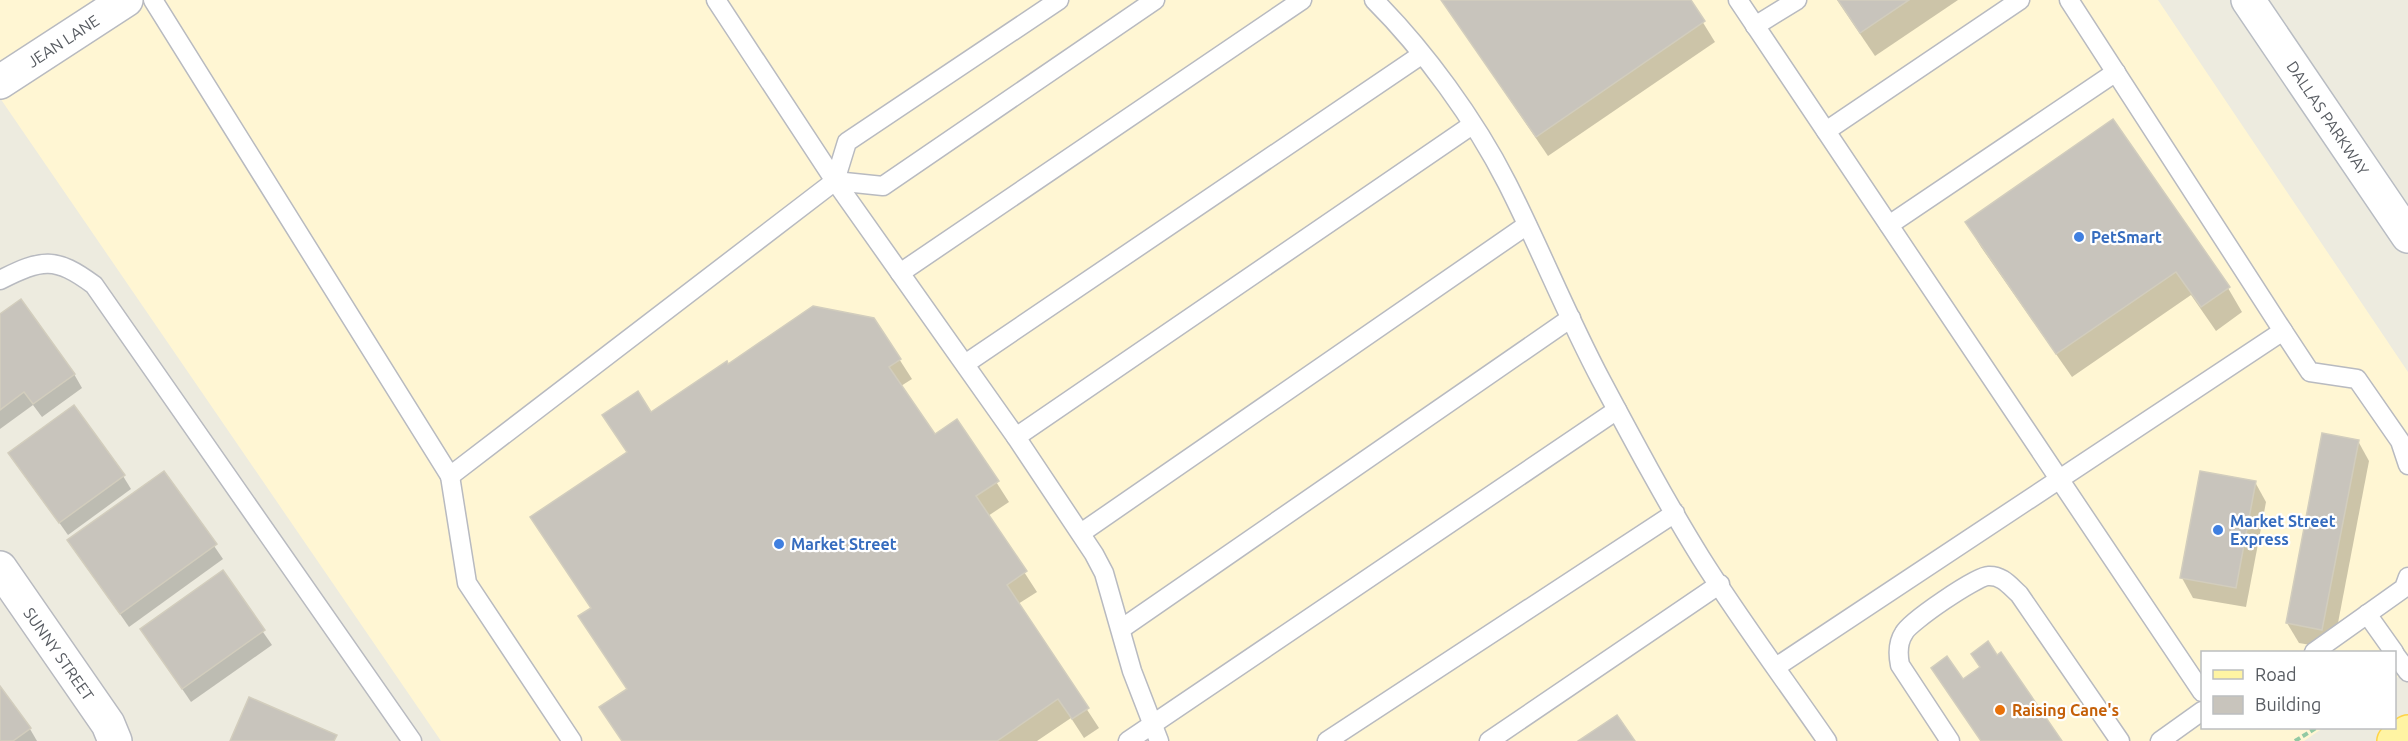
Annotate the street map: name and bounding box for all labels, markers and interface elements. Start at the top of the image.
street label: JEAN LANE [24,11,102,71]
street label: DALLAS PARKWAY [2283,58,2373,179]
place label: PetSmart [2091,228,2162,246]
marker: PetSmart [2072,230,2086,244]
place label: Market Street Express [2230,512,2336,548]
marker: Market Street Express [2211,523,2225,537]
place label: Market Street [791,535,897,553]
marker: Market Street [772,537,786,551]
street label: SUNNY STREET [20,604,98,704]
legend [2201,651,2396,729]
text: Road [2255,664,2297,684]
text: Building [2255,694,2321,714]
place label: Raising Cane's [2012,701,2119,719]
marker: Raising Cane's [1993,703,2007,717]

